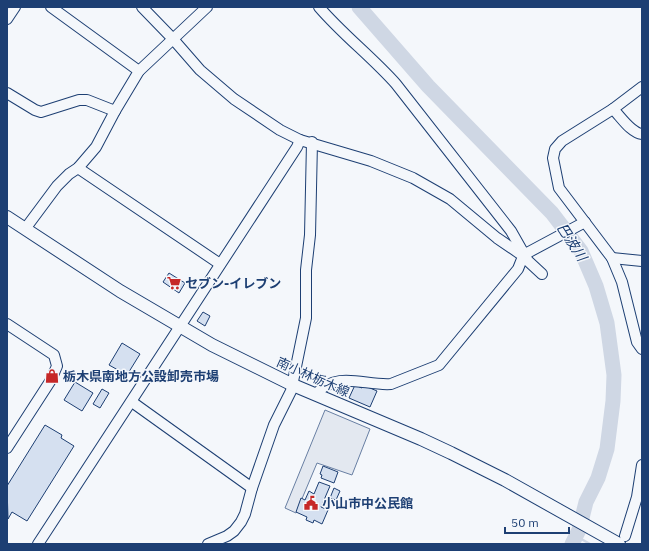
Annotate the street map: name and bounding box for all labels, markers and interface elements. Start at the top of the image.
water label: 巴波川 [553,219,592,266]
supermarket icon: セブン-イレブン [166,275,182,291]
place label: セブン-イレブン [185,275,281,292]
street label: 南小林栃木線 [274,353,352,401]
shop icon: 栃木県南地方公設卸売市場 [44,368,60,384]
place label: 栃木県南地方公設卸売市場 [63,368,219,385]
public building icon: 小山市中公民館 [303,495,319,511]
place label: 小山市中公民館 [322,495,413,512]
scale bar [505,509,569,535]
text: 50 m [511,515,539,530]

